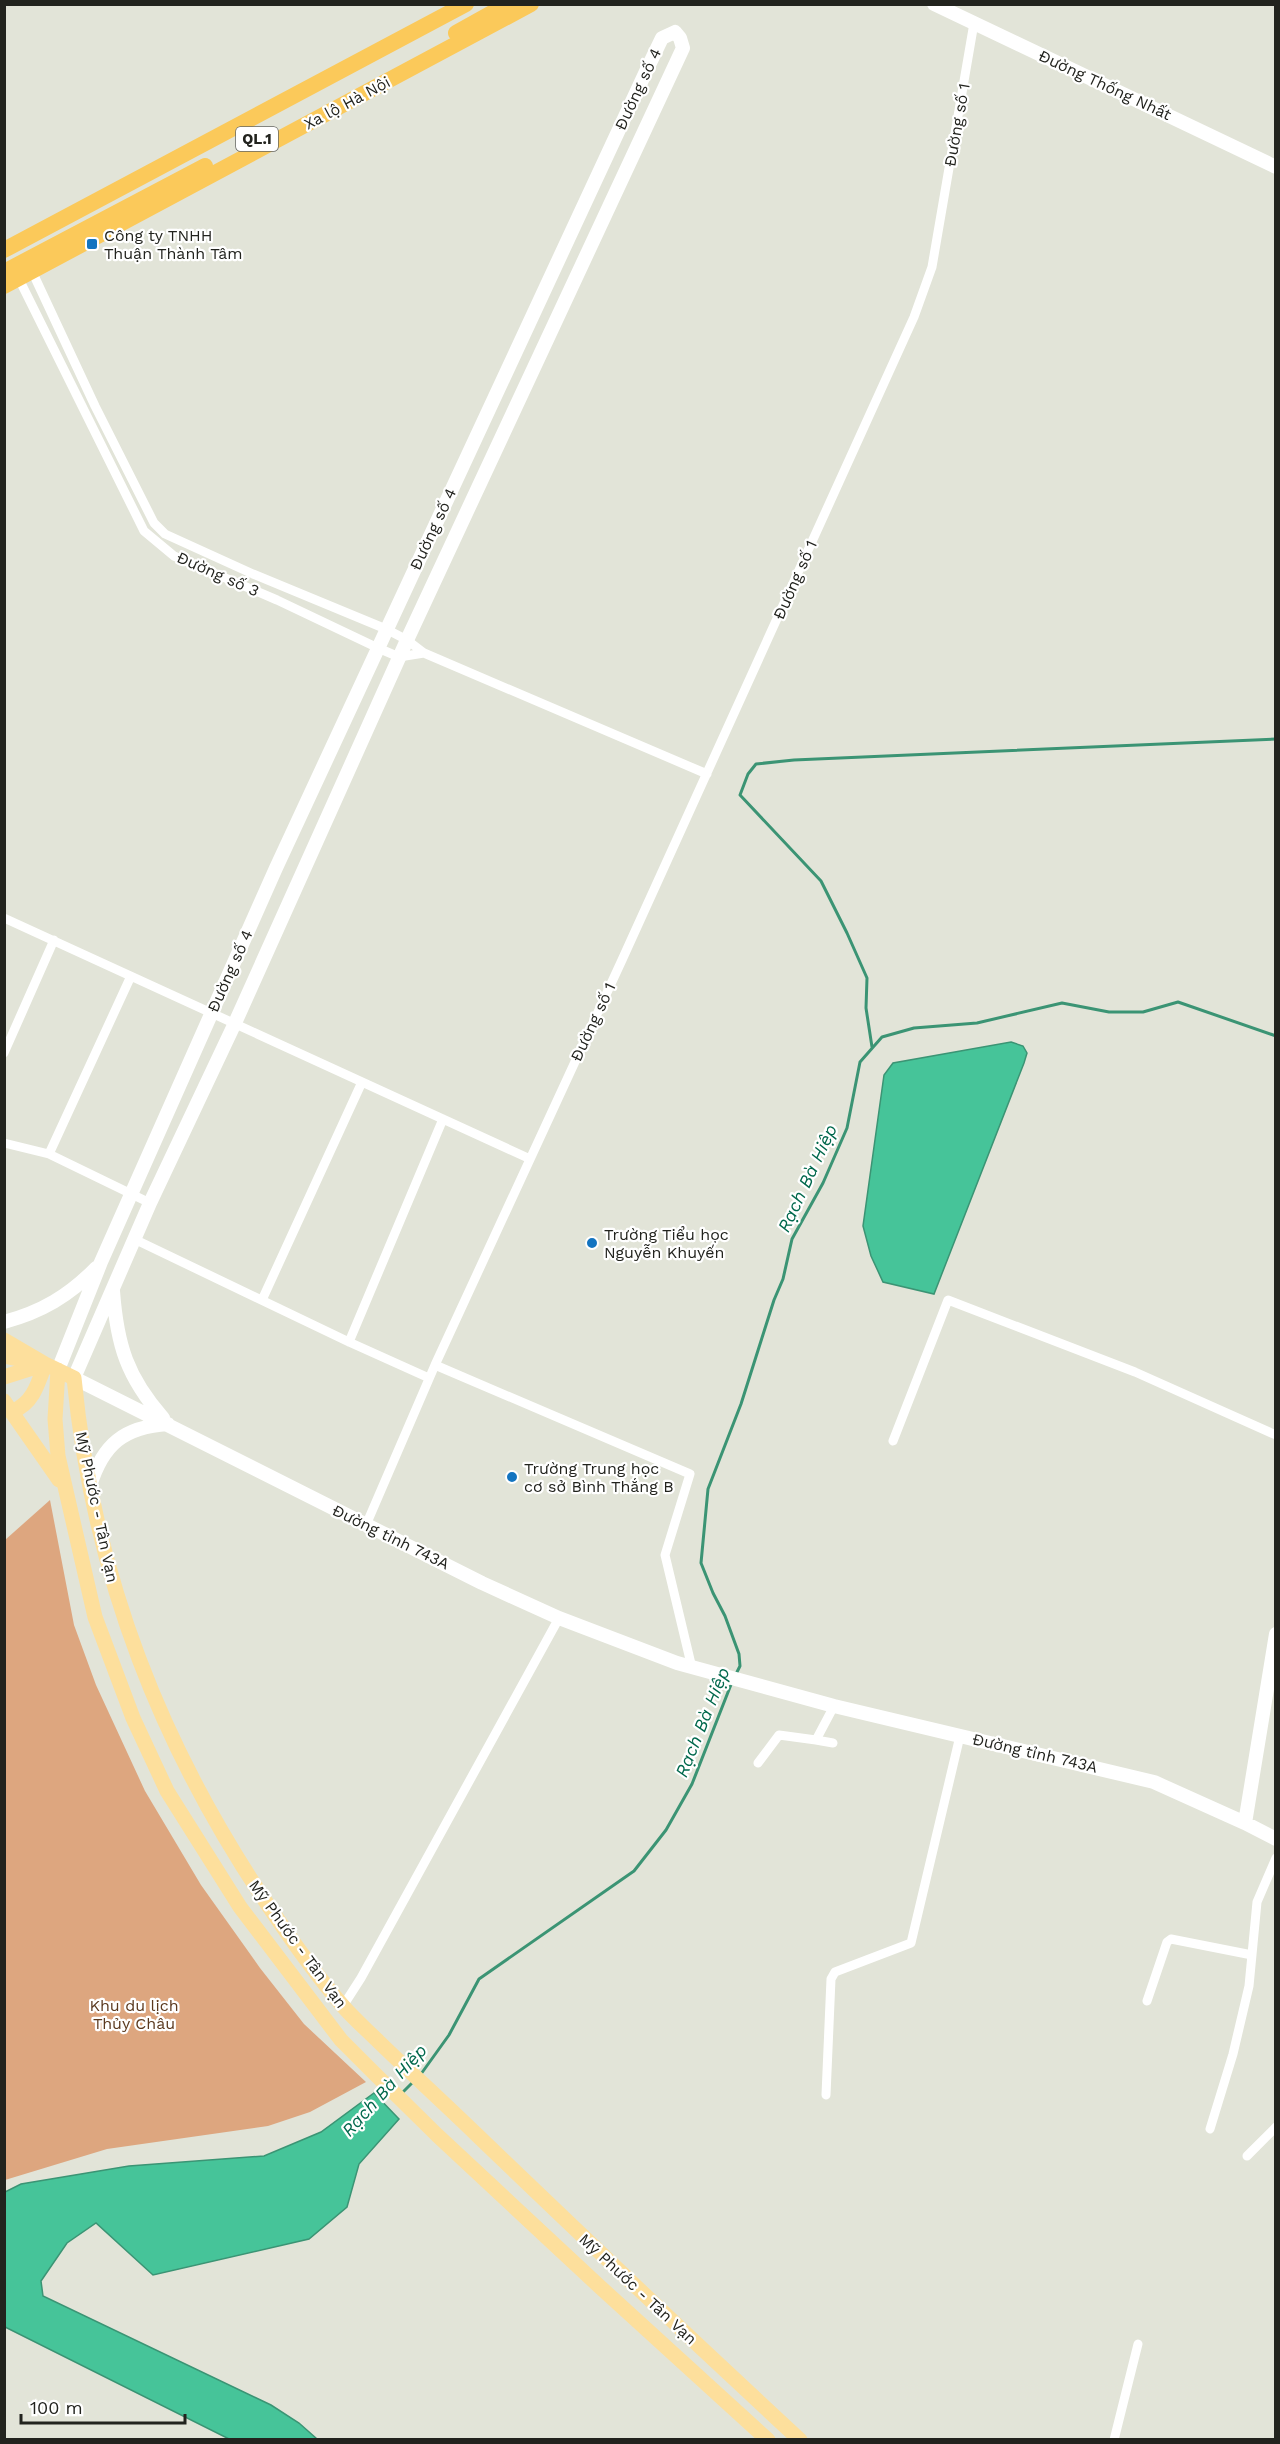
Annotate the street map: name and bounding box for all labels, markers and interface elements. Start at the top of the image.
street label: Đường số 4 [611,45,665,133]
street label: Đường Thống Nhất [1036,46,1175,124]
street label: Xa lộ Hà Nội [301,72,393,134]
street label: Đường số 1 [940,82,974,168]
road number: QL.1 [236,127,278,151]
place label: Công ty TNHH Thuận Thành Tâm [104,226,243,263]
marker: Công ty TNHH Thuận Thành Tâm [85,237,99,251]
street label: Đường số 4 [406,485,460,573]
street label: Đường số 1 [769,538,821,622]
street label: Đường số 3 [174,547,262,601]
street label: Đường số 4 [203,927,257,1015]
street label: Đường số 1 [567,980,619,1064]
water label: Rạch Bà Hiệp [773,1121,841,1235]
place label: Trường Tiểu học Nguyễn Khuyến [604,1225,729,1262]
marker: Trường Tiểu học Nguyễn Khuyến [585,1236,599,1250]
street label: Mỹ Phước - Tân Vạn [72,1430,122,1584]
place label: Trường Trung học cơ sở Bình Thắng B [524,1459,674,1496]
marker: Trường Trung học cơ sở Bình Thắng B [505,1470,519,1484]
street label: Đường tỉnh 743A [329,1500,453,1574]
water label: Rạch Bà Hiệp [670,1664,734,1780]
street label: Đường tỉnh 743A [971,1729,1100,1777]
street label: Mỹ Phước - Tân Vạn [245,1876,351,2012]
park label: Khu du lịch Thủy Châu [89,1996,179,2033]
water label: Rạch Bà Hiệp [337,2040,431,2140]
street label: Mỹ Phước - Tân Vạn [575,2230,701,2348]
scale bar [21,2387,184,2425]
text: 100 m [30,2397,83,2418]

